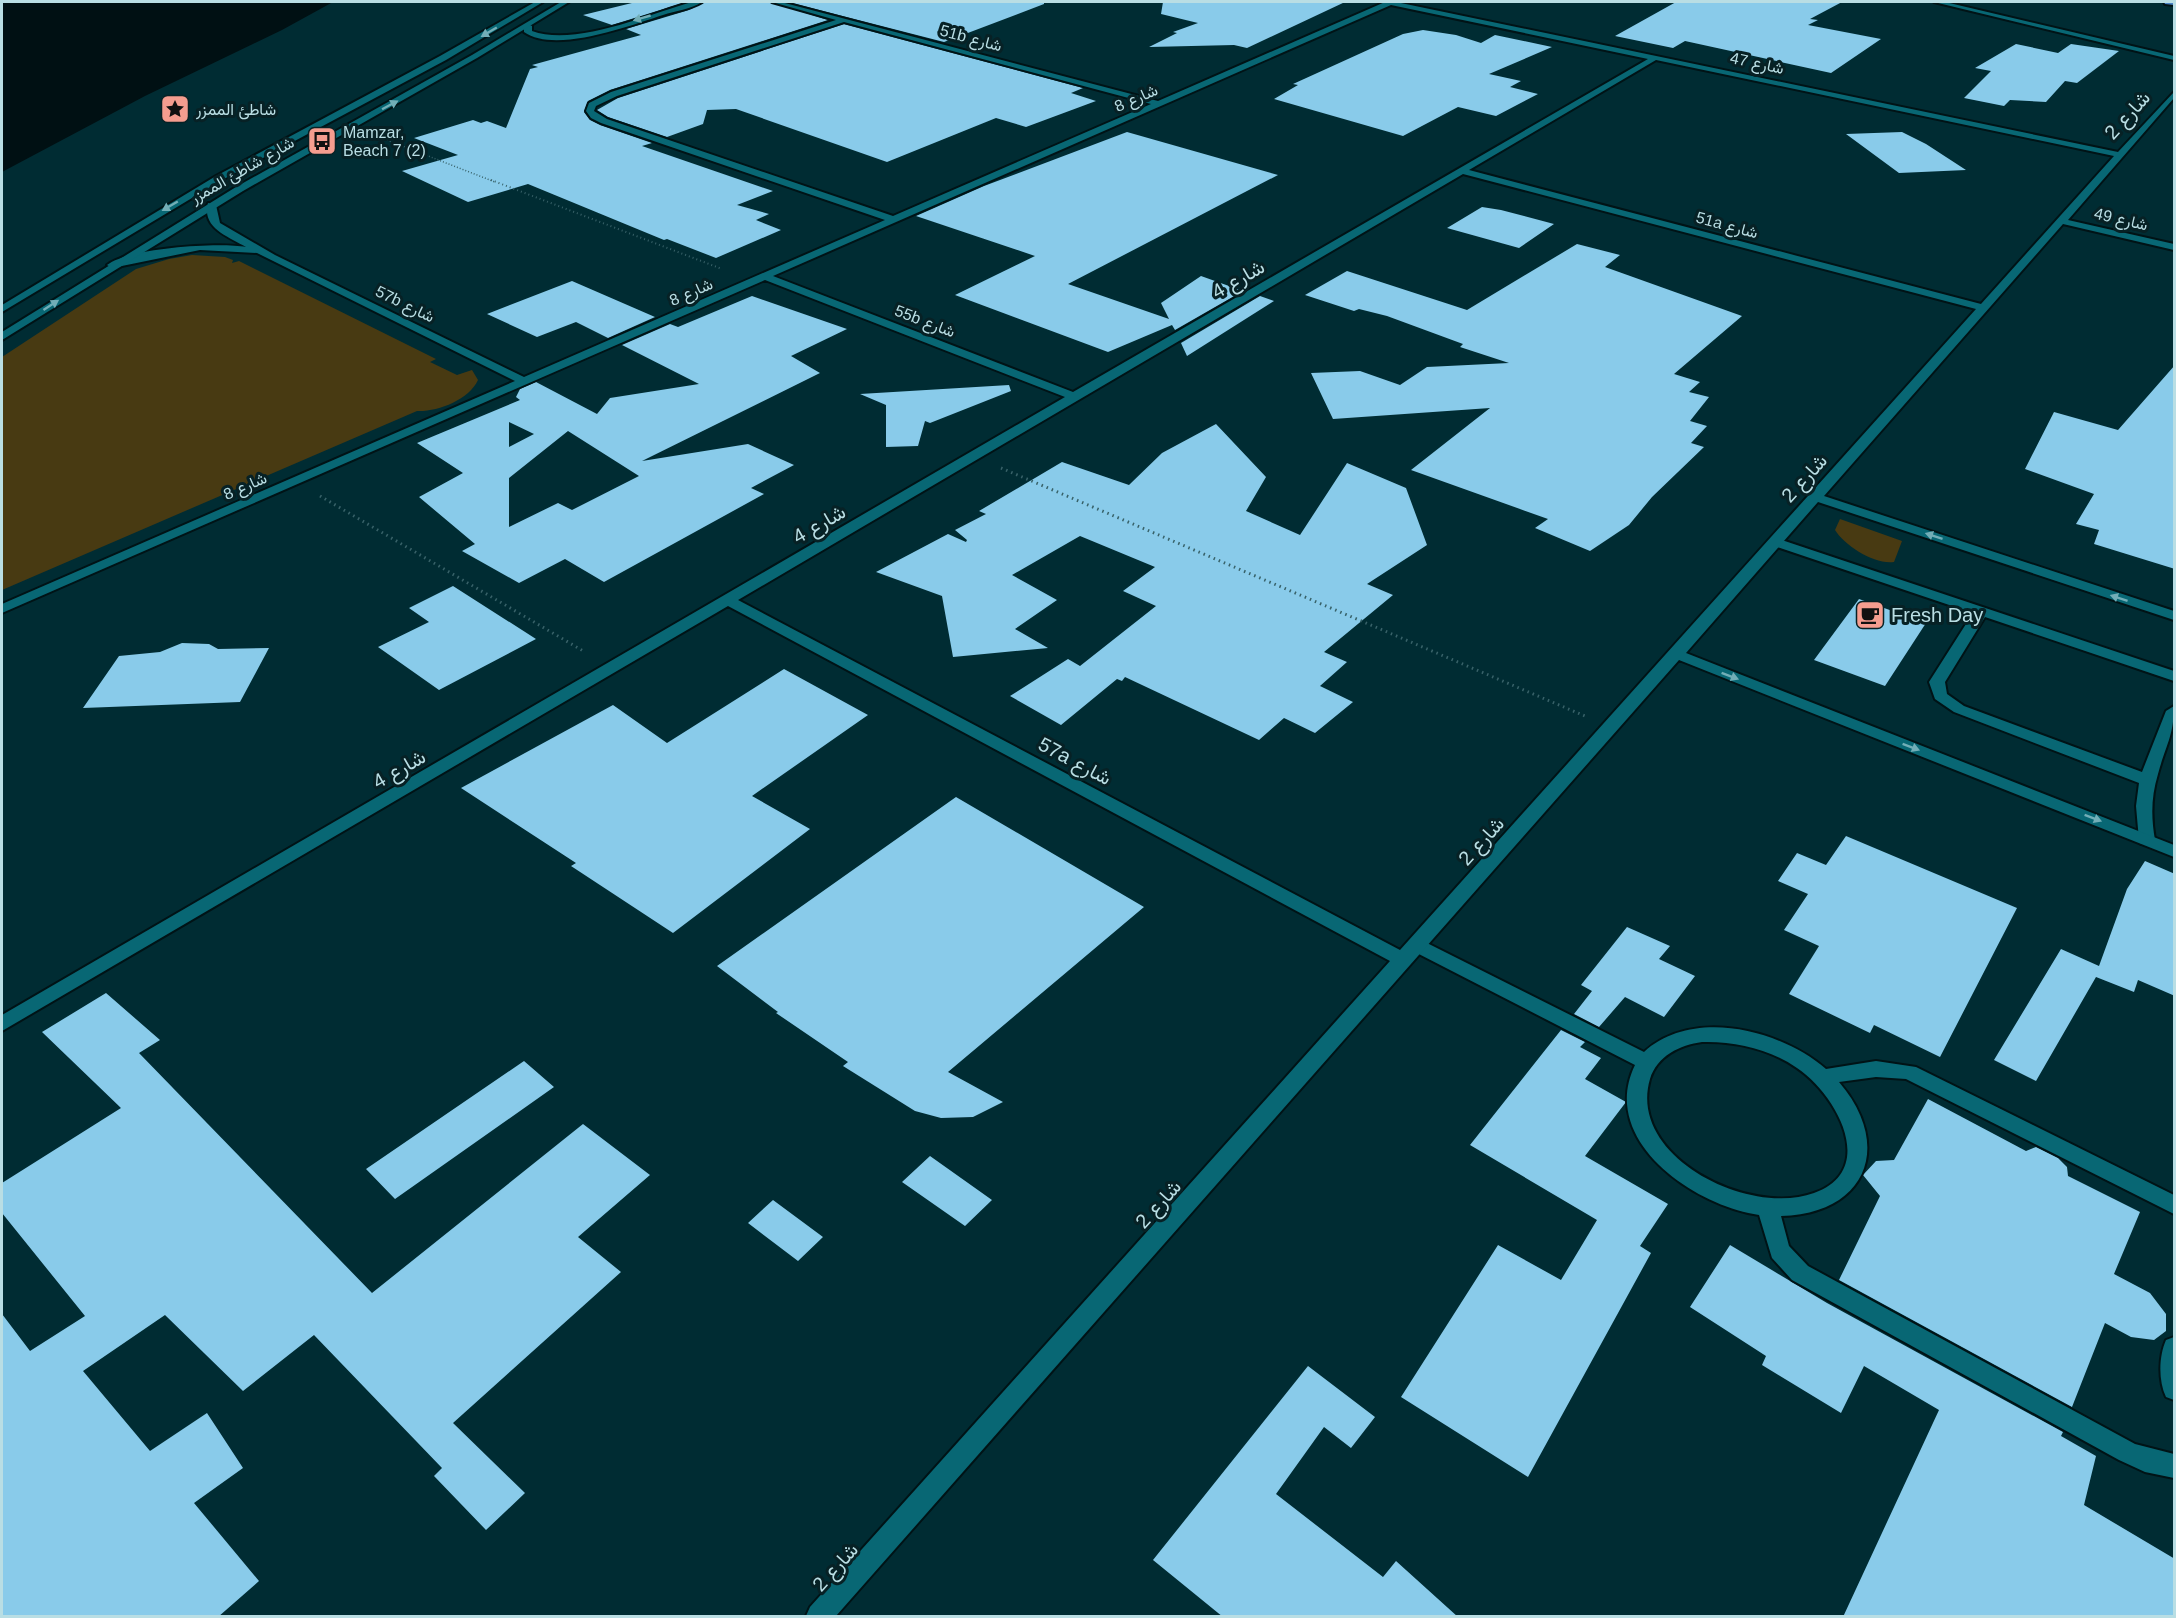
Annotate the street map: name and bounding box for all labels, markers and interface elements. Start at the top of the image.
one-way arrow [633,14,651,23]
street label: 51b شارع [937,22,1004,57]
one-way arrow [481,27,497,38]
street label: شارع 47 [1728,49,1785,80]
street label: شارع 8 [1112,81,1161,118]
street label: شارع 2 [2100,86,2156,146]
place icon: شاطئ الممزر [159,93,191,125]
one-way arrow [382,100,399,110]
place label: شاطئ الممزر [195,101,276,120]
place label: Mamzar, Beach 7 (2) [343,124,426,159]
bus stop icon: Mamzar, Beach 7 (2) [306,125,338,157]
street label: شارع شاطئ الممزر [186,133,298,210]
one-way arrow [161,201,178,211]
street label: شارع 49 [2092,205,2149,236]
street label: 51a شارع [1693,209,1760,244]
street label: شارع 4 [1208,255,1270,305]
street label: شارع 8 [667,275,716,312]
street label: 57b شارع [371,282,437,328]
one-way arrow [42,299,58,311]
street label: 55b شارع [891,302,958,343]
street label: شارع 2 [1777,449,1833,509]
street label: شارع 8 [221,469,270,506]
street label: شارع 4 [789,500,851,550]
one-way arrow [1925,531,1943,541]
one-way arrow [2110,592,2128,602]
cafe icon: Fresh Day [1854,599,1886,631]
place label: Fresh Day [1891,604,1983,626]
one-way arrow [1721,672,1739,681]
street label: 57a شارع [1033,733,1115,792]
one-way arrow [1903,742,1921,752]
street label: شارع 4 [369,745,431,795]
street label: شارع 2 [1454,812,1510,872]
one-way arrow [2084,814,2102,824]
street label: شارع 2 [1131,1175,1187,1235]
street label: شارع 2 [808,1538,864,1598]

